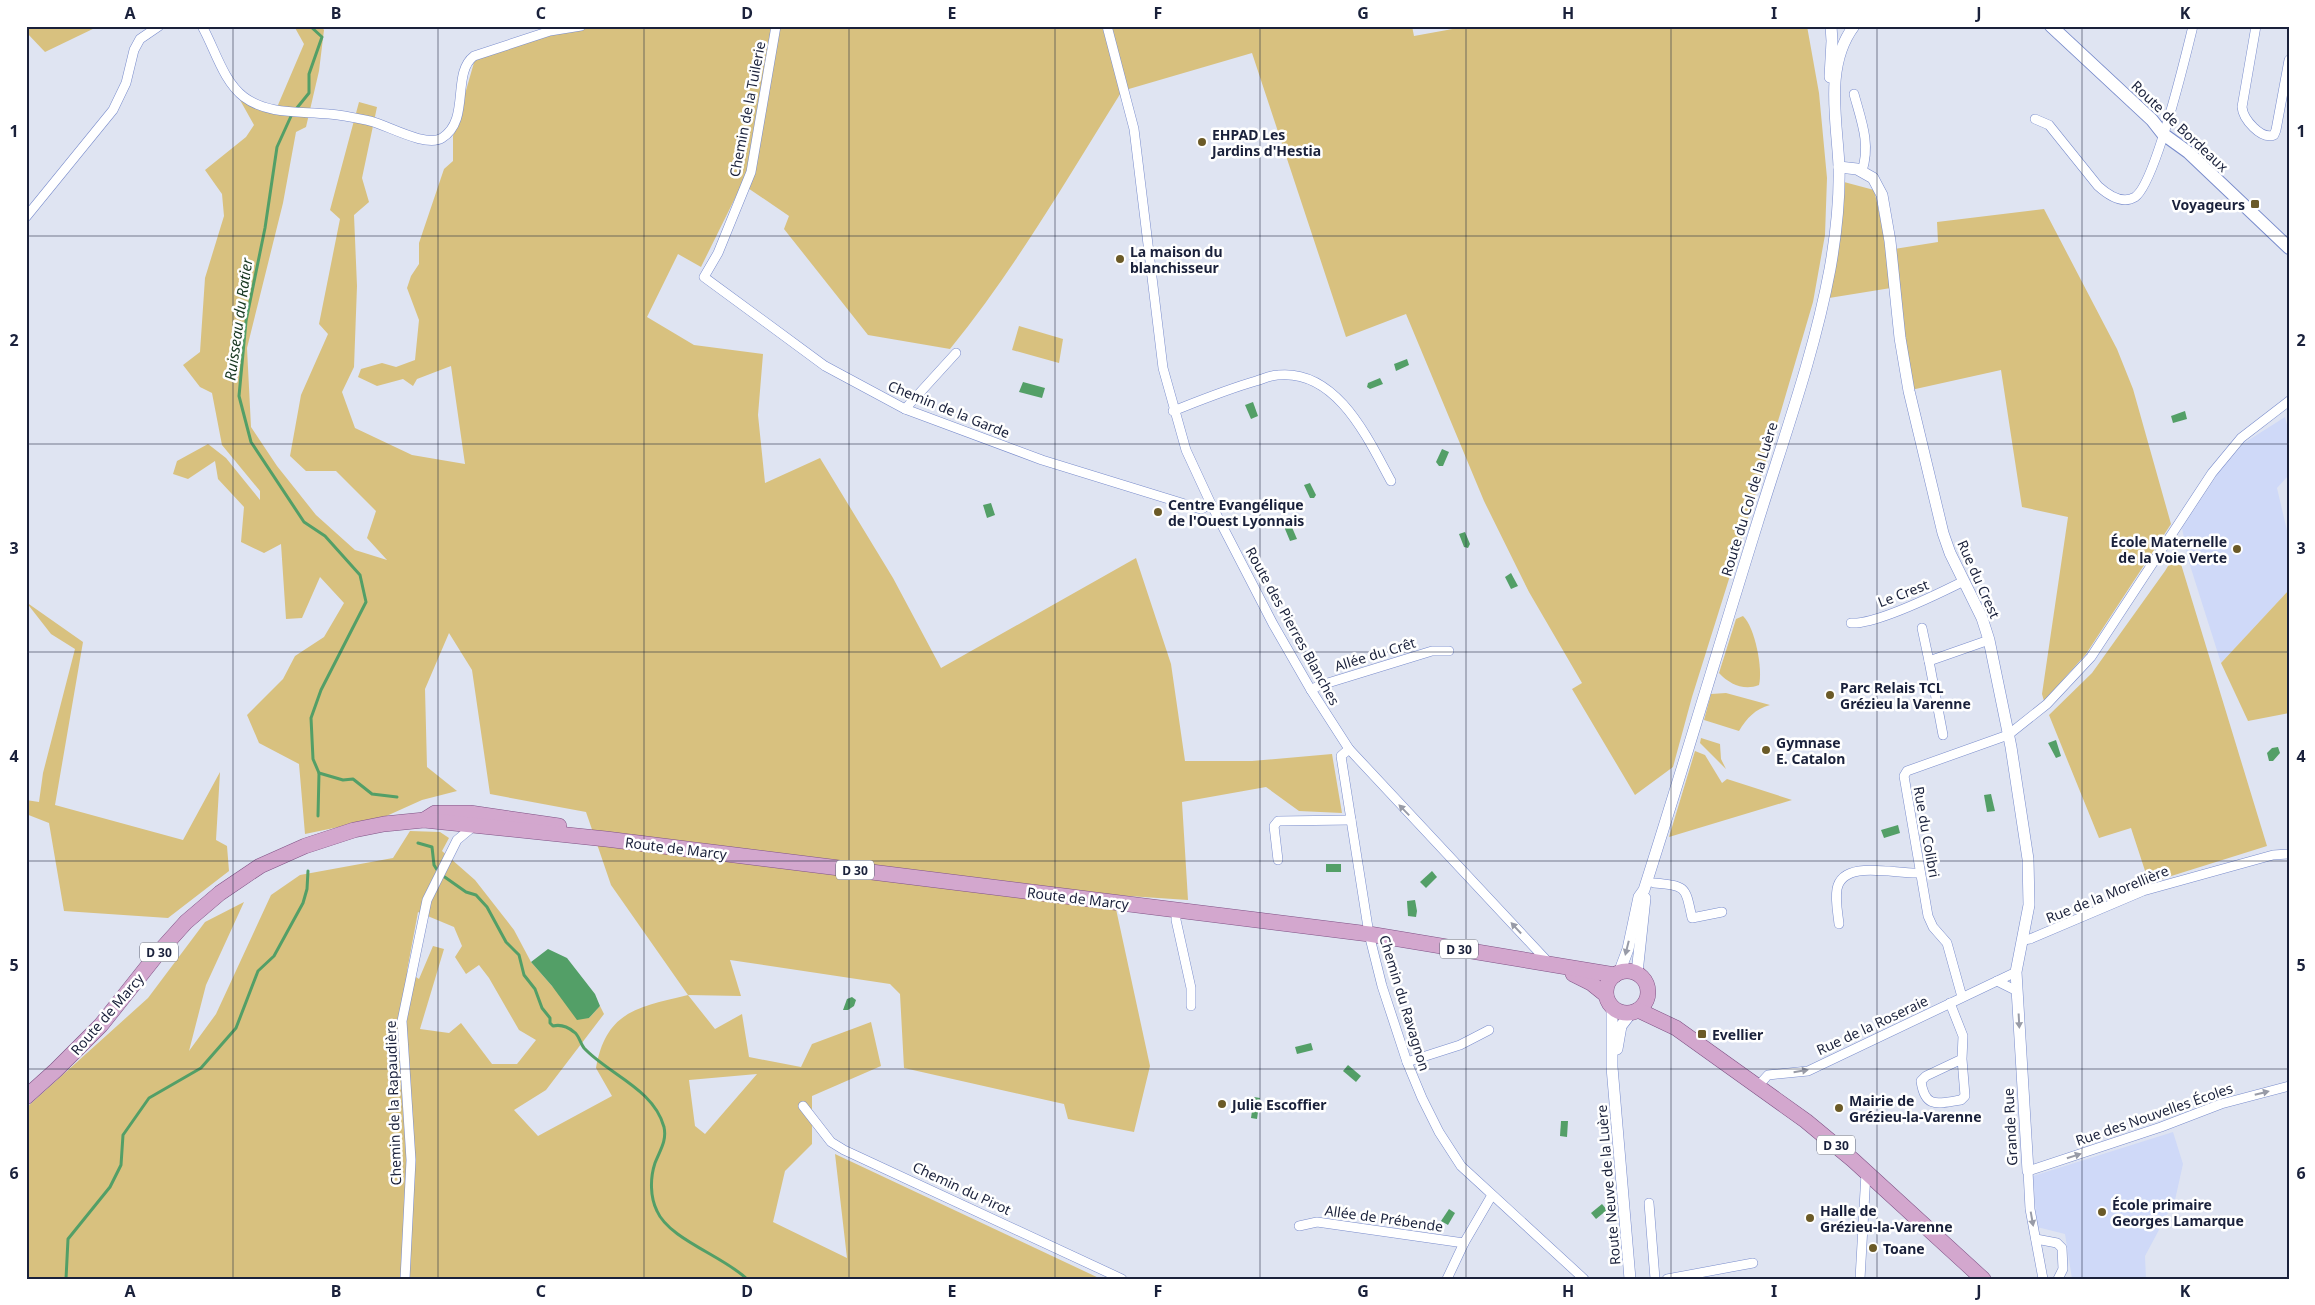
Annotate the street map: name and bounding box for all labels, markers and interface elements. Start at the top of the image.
text: A [124,2,136,24]
text: B [331,2,341,24]
text: C [536,2,546,24]
text: D [741,2,753,24]
text: E [948,2,957,24]
text: F [1154,2,1162,24]
text: G [1357,2,1369,24]
text: H [1562,2,1574,24]
text: I [1771,2,1777,24]
text: J [1974,2,1982,24]
text: K [2180,2,2191,24]
street label: Chemin de la Tuilerie [725,39,769,178]
street label: Route de Bordeaux [2127,76,2233,176]
text: 1 [9,120,19,142]
text: 1 [2296,120,2306,142]
place label: EHPAD Les Jardins d'Hestia [1210,125,1321,160]
marker: EHPAD Les Jardins d'Hestia [1196,136,1208,148]
place label: Voyageurs [2172,195,2245,214]
marker: Voyageurs [2249,198,2261,210]
place label: La maison du blanchisseur [1130,242,1223,277]
marker: La maison du blanchisseur [1114,253,1126,265]
water label: Ruisseau du Ratier [220,256,257,381]
text: 2 [9,329,19,351]
text: 2 [2296,329,2306,351]
street label: Chemin de la Garde [885,376,1013,442]
street label: Route du Col de la Luère [1716,419,1782,578]
place label: Centre Evangélique de l'Ouest Lyonnais [1168,495,1304,530]
marker: Centre Evangélique de l'Ouest Lyonnais [1152,506,1164,518]
place label: École Maternelle de la Voie Verte [2111,532,2227,567]
text: 3 [9,537,19,559]
street label: Rue du Crest [1953,537,2005,621]
text: 3 [2296,537,2306,559]
marker: École Maternelle de la Voie Verte [2231,543,2243,555]
street label: Route des Pierres Blanches [1242,544,1345,709]
street label: Le Crest [1875,575,1931,611]
street label: Allée du Crêt [1332,633,1418,675]
place label: Parc Relais TCL Grézieu la Varenne [1840,678,1971,713]
marker: Parc Relais TCL Grézieu la Varenne [1824,689,1836,701]
place label: Gymnase E. Catalon [1776,733,1845,768]
marker: Gymnase E. Catalon [1760,744,1772,756]
text: 4 [9,745,19,767]
text: 4 [2296,745,2306,767]
street label: Rue du Colibri [1910,785,1944,879]
one-way arrow [1398,804,1410,816]
street label: Route de Marcy [624,832,729,864]
road number: D 30 [836,860,874,880]
street label: Rue de la Morellière [2043,861,2171,927]
street label: Route de Marcy [1026,882,1131,914]
one-way arrow [1510,922,1522,934]
street label: Chemin du Ravagnon [1375,933,1435,1073]
road number: D 30 [1440,940,1478,959]
one-way arrow [1623,940,1631,955]
road number: D 30 [140,942,178,962]
text: 5 [9,954,19,976]
text: 5 [2296,954,2306,976]
street label: Route de Marcy [66,968,148,1059]
street label: Rue de la Roseraie [1813,991,1931,1059]
one-way arrow [2015,1013,2023,1029]
street label: Chemin de la Rapaudière [381,1020,405,1186]
place label: Evellier [1712,1025,1764,1044]
marker: Evellier [1696,1028,1708,1040]
one-way arrow [1794,1067,1810,1075]
street label: Rue des Nouvelles Écoles [2073,1078,2235,1150]
street label: Grande Rue [1998,1088,2022,1166]
one-way arrow [2254,1089,2269,1097]
place label: Mairie de Grézieu-la-Varenne [1849,1091,1982,1126]
place label: Julie Escoffier [1230,1095,1327,1114]
marker: Julie Escoffier [1216,1098,1228,1110]
marker: Mairie de Grézieu-la-Varenne [1833,1102,1845,1114]
street label: Route Neuve de la Luère [1592,1104,1624,1266]
road number: D 30 [1817,1136,1855,1154]
one-way arrow [2067,1152,2082,1159]
street label: Chemin du Pirot [910,1157,1014,1219]
text: 6 [9,1162,19,1184]
text: 6 [2296,1162,2306,1184]
place label: École primaire Georges Lamarque [2112,1195,2244,1230]
street label: Allée de Prébende [1324,1200,1444,1236]
place label: Halle de Grézieu-la-Varenne [1820,1201,1953,1236]
marker: École primaire Georges Lamarque [2096,1206,2108,1218]
marker: Halle de Grézieu-la-Varenne [1804,1212,1816,1224]
one-way arrow [2028,1212,2036,1227]
place label: Toane [1883,1239,1925,1258]
marker: Toane [1867,1242,1879,1254]
text: A [124,1280,136,1302]
text: B [331,1280,341,1302]
text: C [536,1280,546,1302]
text: D [741,1280,753,1302]
text: E [948,1280,957,1302]
text: F [1154,1280,1162,1302]
text: G [1357,1280,1369,1302]
text: H [1562,1280,1574,1302]
text: I [1771,1280,1777,1302]
text: J [1974,1280,1982,1302]
text: K [2180,1280,2191,1302]

